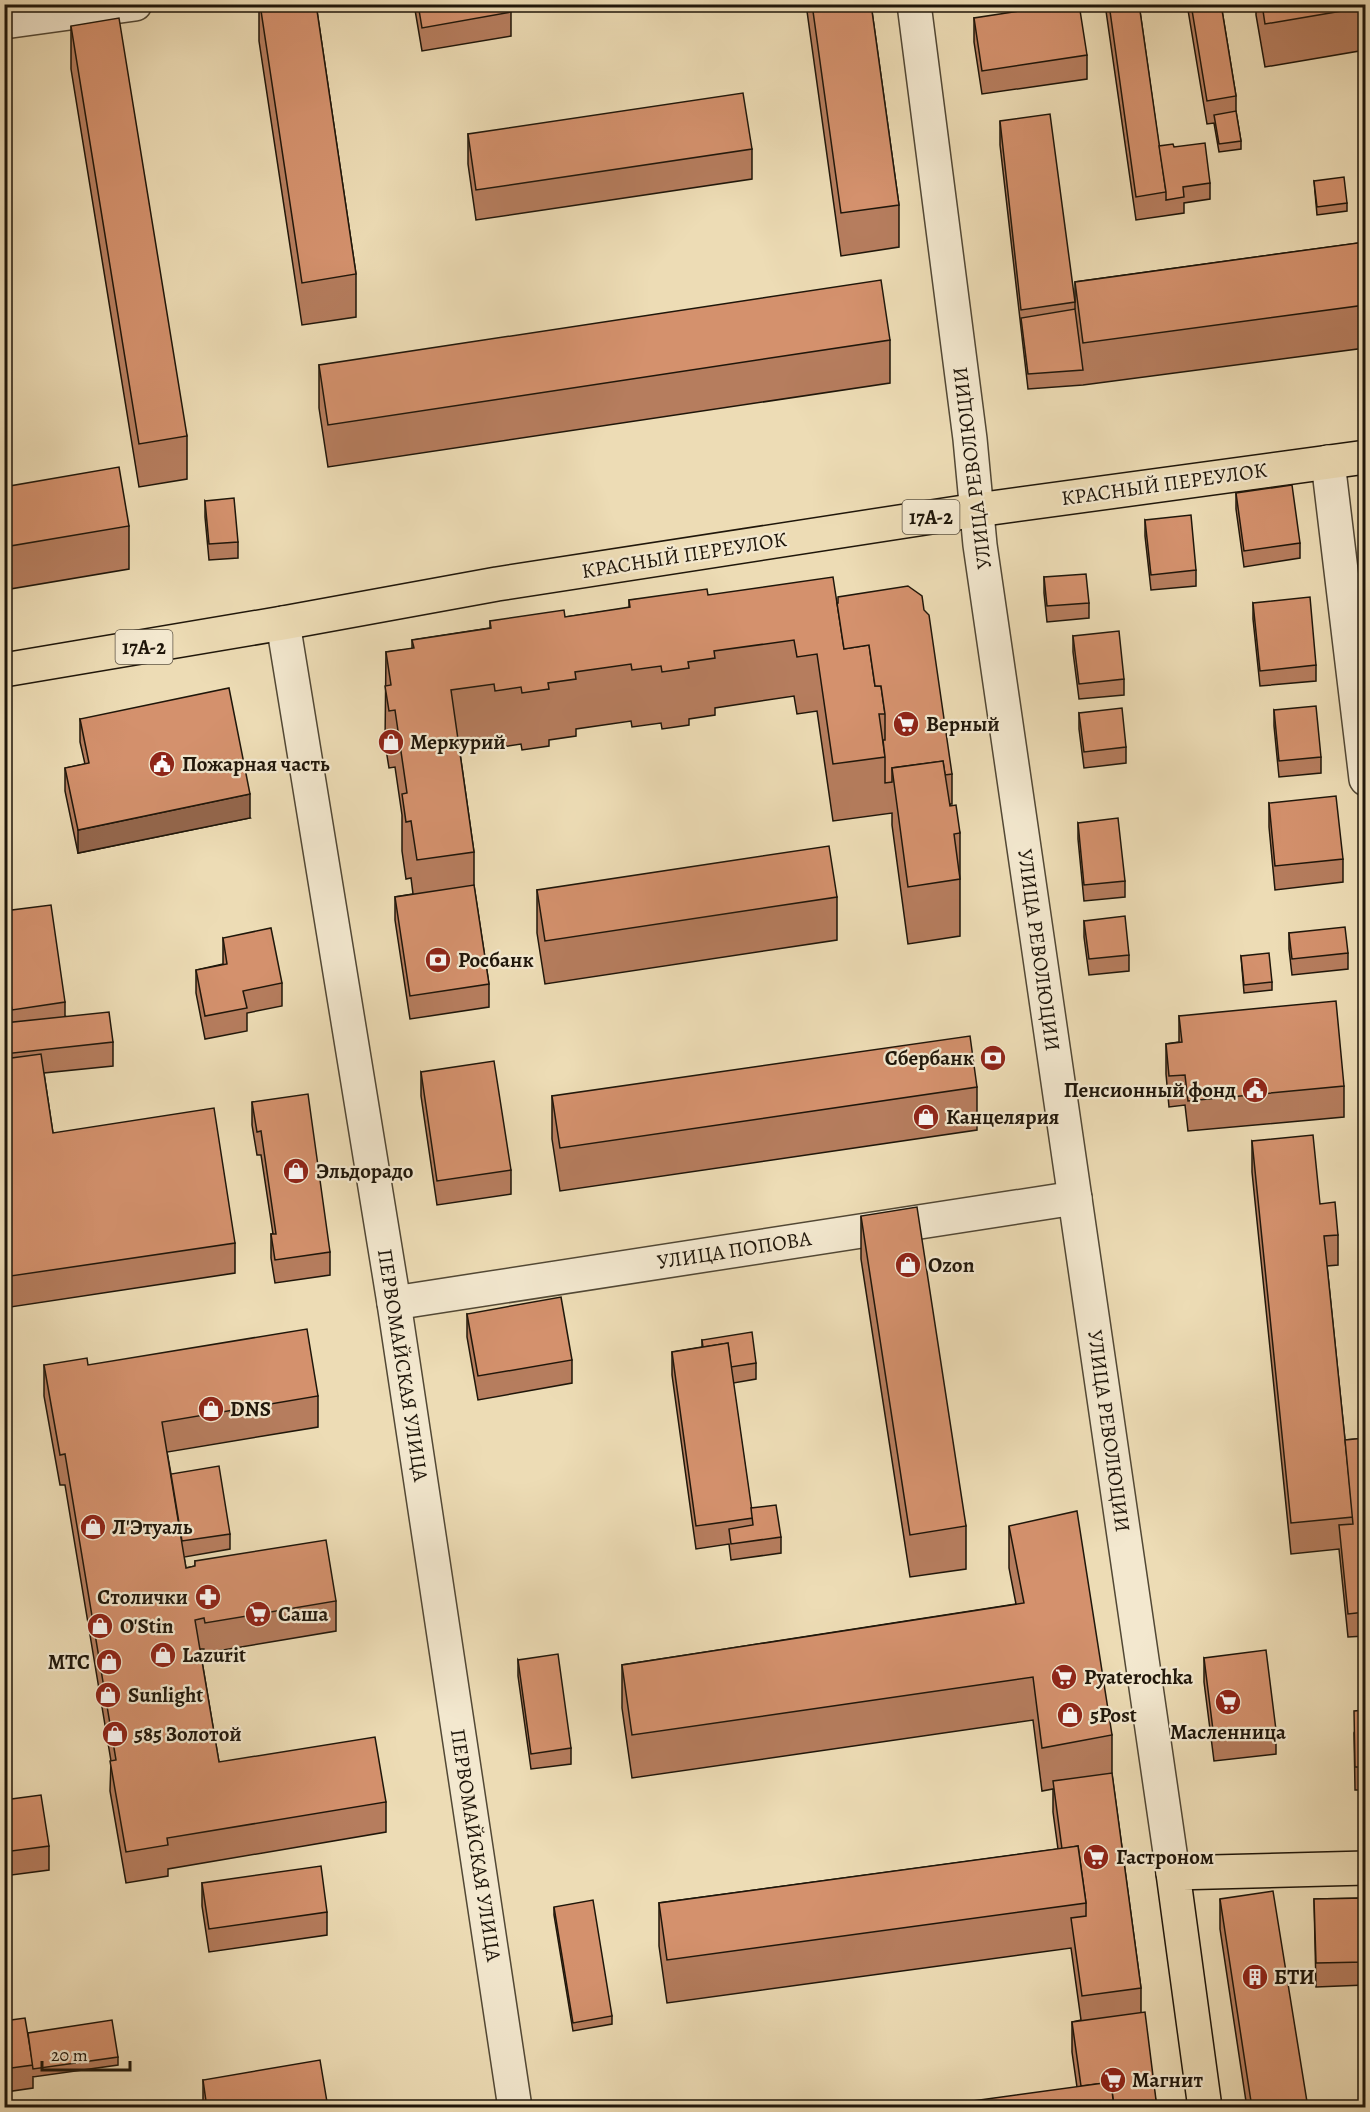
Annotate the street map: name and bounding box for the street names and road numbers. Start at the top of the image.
street label: УЛИЦА РЕВОЛЮЦИИ [946,365,998,571]
street label: КРАСНЫЙ ПЕРЕУЛОК [1059,456,1269,512]
road number: 17А-2 [902,500,960,534]
street label: КРАСНЫЙ ПЕРЕУЛОК [579,525,789,585]
road number: 17А-2 [116,630,172,664]
street label: УЛИЦА РЕВОЛЮЦИИ [1011,847,1067,1053]
street label: УЛИЦА ПОПОВА [655,1224,814,1276]
street label: ПЕРВОМАЙСКАЯ УЛИЦА [371,1247,435,1484]
street label: УЛИЦА РЕВОЛЮЦИИ [1081,1328,1137,1534]
street label: ПЕРВОМАЙСКАЯ УЛИЦА [444,1727,508,1964]

